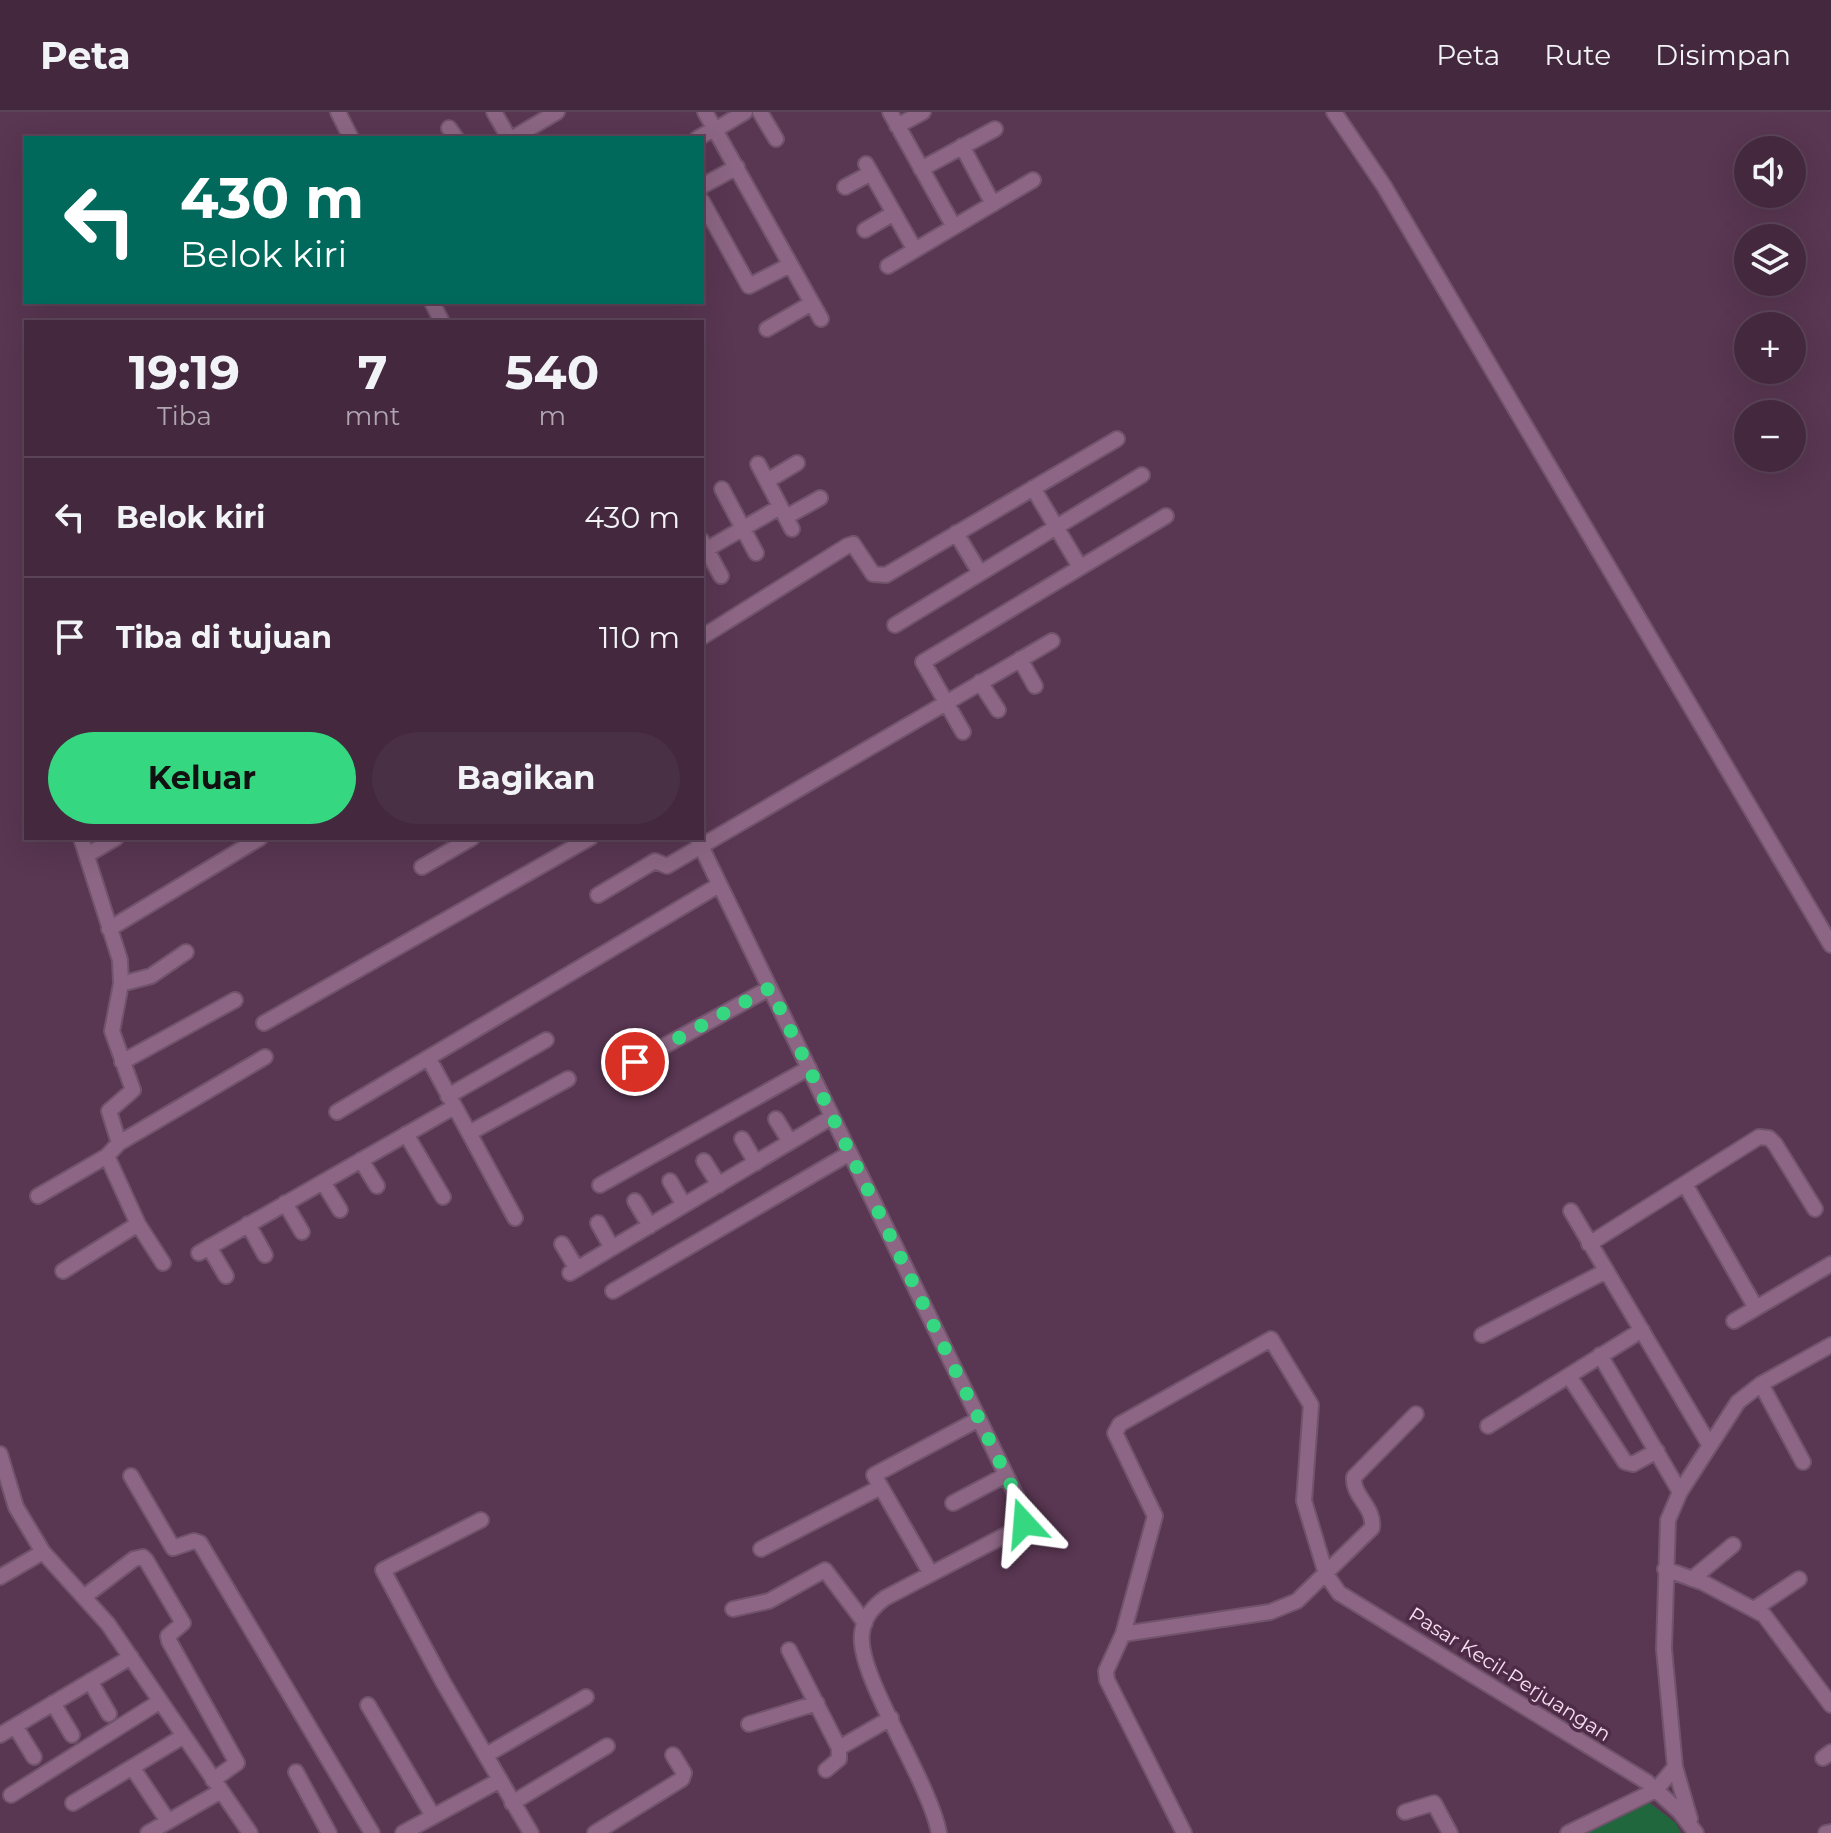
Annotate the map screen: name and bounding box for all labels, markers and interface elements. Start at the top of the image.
text: Peta [40,32,131,79]
text: Peta [1436,38,1500,72]
text: Rute [1544,38,1611,72]
text: Disimpan [1655,38,1791,72]
map controls [1734,136,1806,472]
button: sound [1734,136,1806,208]
text: 430 m [180,164,364,232]
icon: left [48,168,152,272]
button: layers [1734,224,1806,296]
text: Belok kiri [180,232,347,276]
button: + [1734,312,1806,384]
text: 19:19 [129,343,240,401]
text: 7 [358,343,387,401]
text: 540 [505,343,599,401]
text: Tiba [157,400,212,432]
text: mnt [345,400,400,432]
text: m [538,400,566,432]
button: − [1734,400,1806,472]
icon: left [48,495,92,539]
text: Belok kiri [116,499,265,536]
text: 430 m [584,499,680,536]
icon: arrive [48,615,92,659]
text: Tiba di tujuan [116,619,332,656]
text: 110 m [599,619,680,656]
button: Keluar [48,732,356,824]
button: Bagikan [372,732,680,824]
pin [601,1028,669,1096]
icon: arrive [613,1040,657,1084]
position arrow [982,1481,1066,1565]
street label: Pasar Kecil-Perjuangan [1405,1602,1615,1746]

